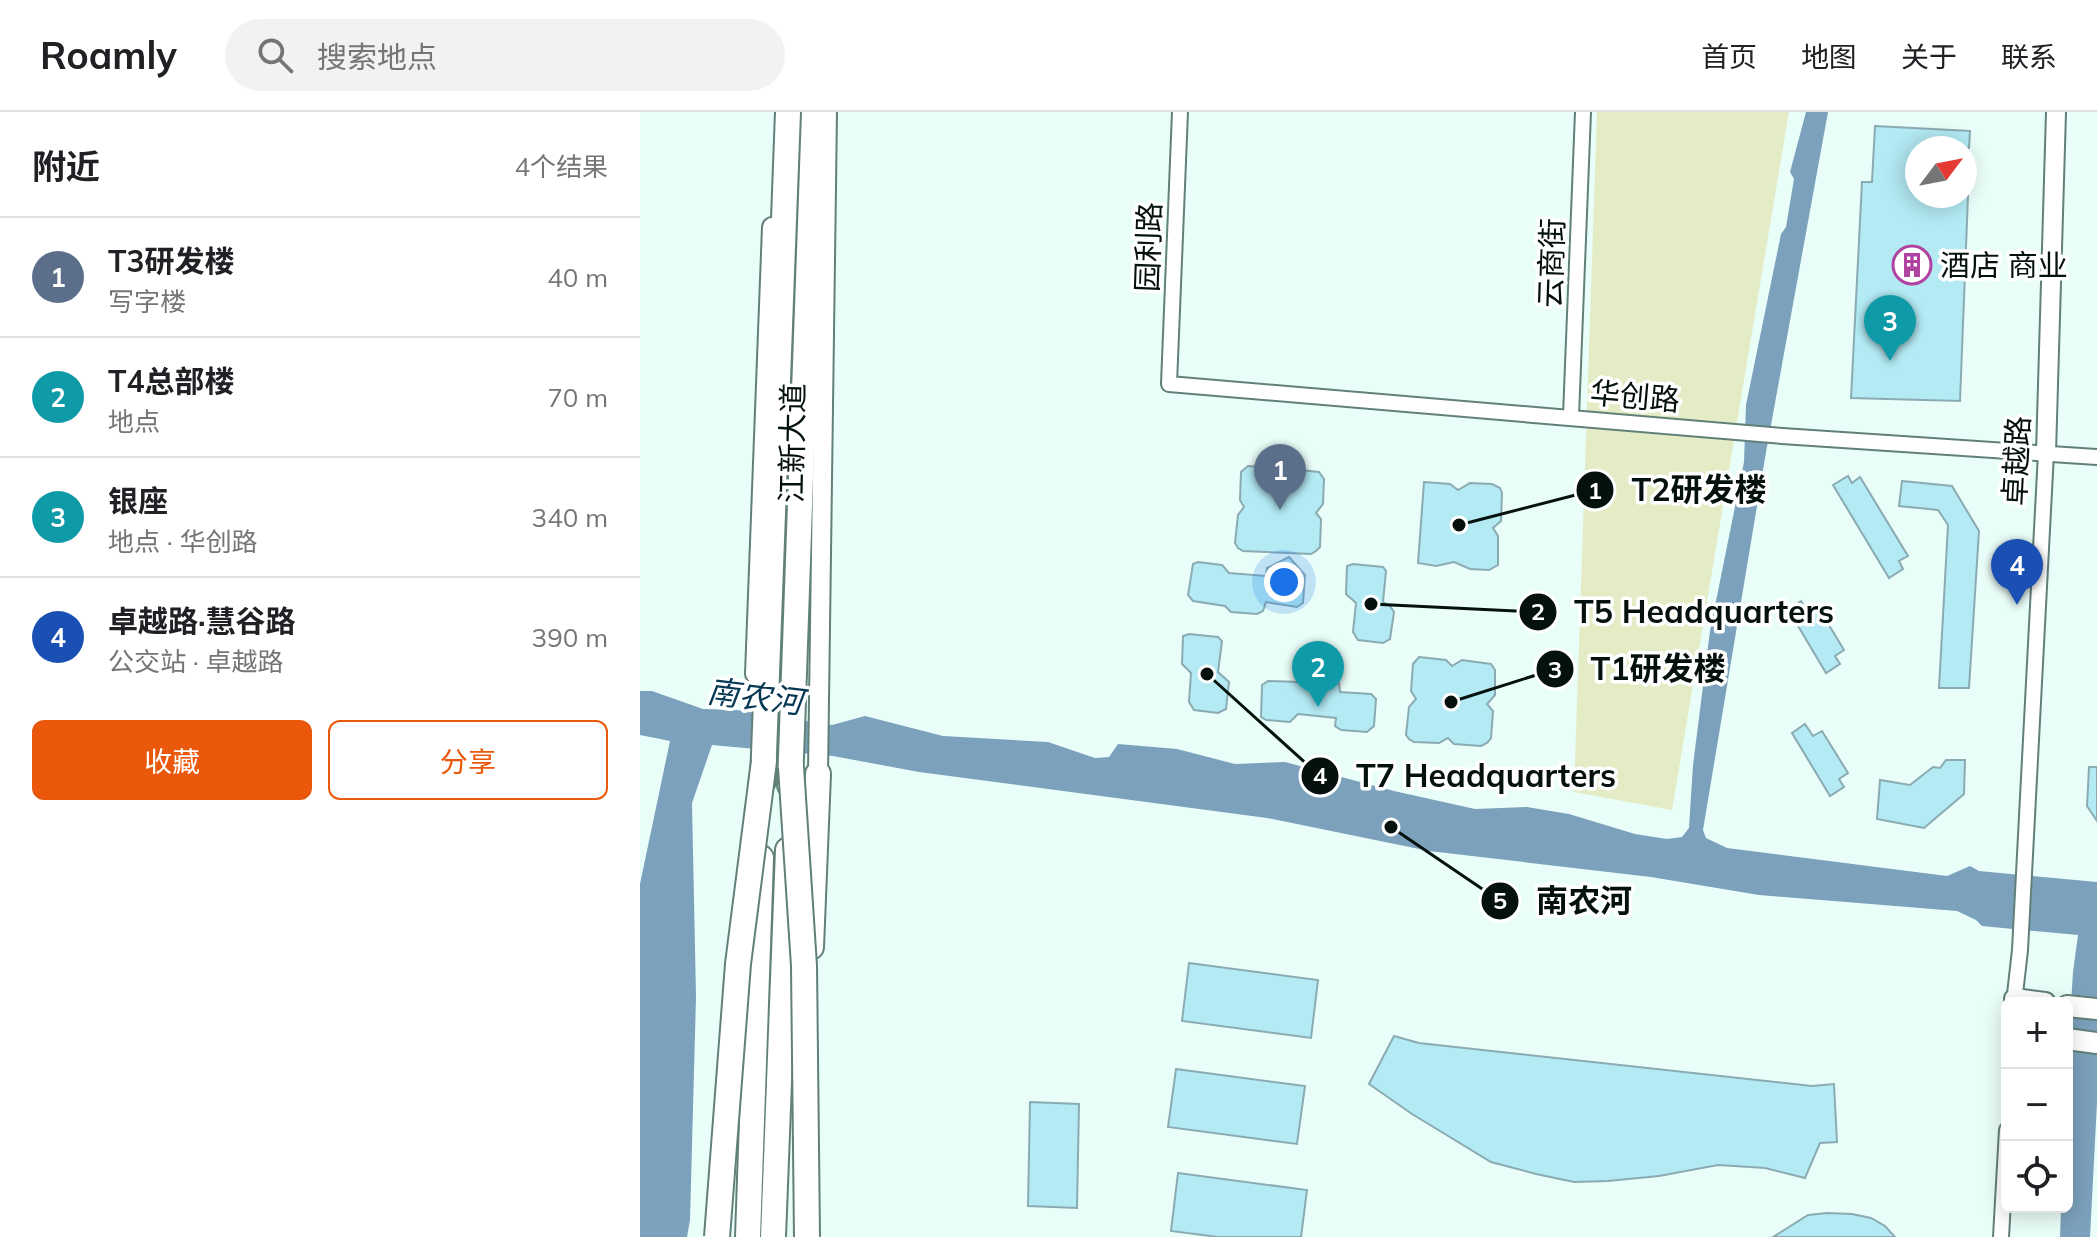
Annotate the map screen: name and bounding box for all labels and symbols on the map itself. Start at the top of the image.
north arrow [1905,136,1977,208]
street label: 园利路 [1127,201,1169,293]
street label: 云商街 [1530,217,1572,309]
building icon: 酒店 商业 [1891,244,1933,286]
place label: 酒店 商业 [1940,246,2068,284]
pin: 3 [1864,295,1916,361]
street label: 华创路 [1589,373,1681,419]
street label: 江新大道 [772,383,812,503]
street label: 卓越路 [1995,415,2037,507]
pin: 1 [1254,444,1306,510]
callout: T2研发楼 [1575,462,1782,518]
text: T2研发楼 [1631,469,1767,509]
text: 1 [1588,475,1602,505]
pin: 4 [1991,539,2043,605]
your location [1264,562,1304,602]
callout: T5 Headquarters [1518,584,1850,640]
text: T5 Headquarters [1574,591,1834,631]
text: 2 [1531,596,1545,626]
pin: 2 [1292,641,1344,707]
callout: T1研发楼 [1535,641,1742,697]
text: T1研发楼 [1590,648,1726,688]
text: 3 [1548,654,1562,684]
water label: 南农河 [705,670,811,722]
callout: T7 Headquarters [1300,748,1632,804]
text: T7 Headquarters [1356,755,1616,795]
text: 4 [1313,760,1327,790]
callout: 南农河 [1480,873,1648,929]
text: 南农河 [1536,880,1632,920]
text: 5 [1493,885,1507,915]

